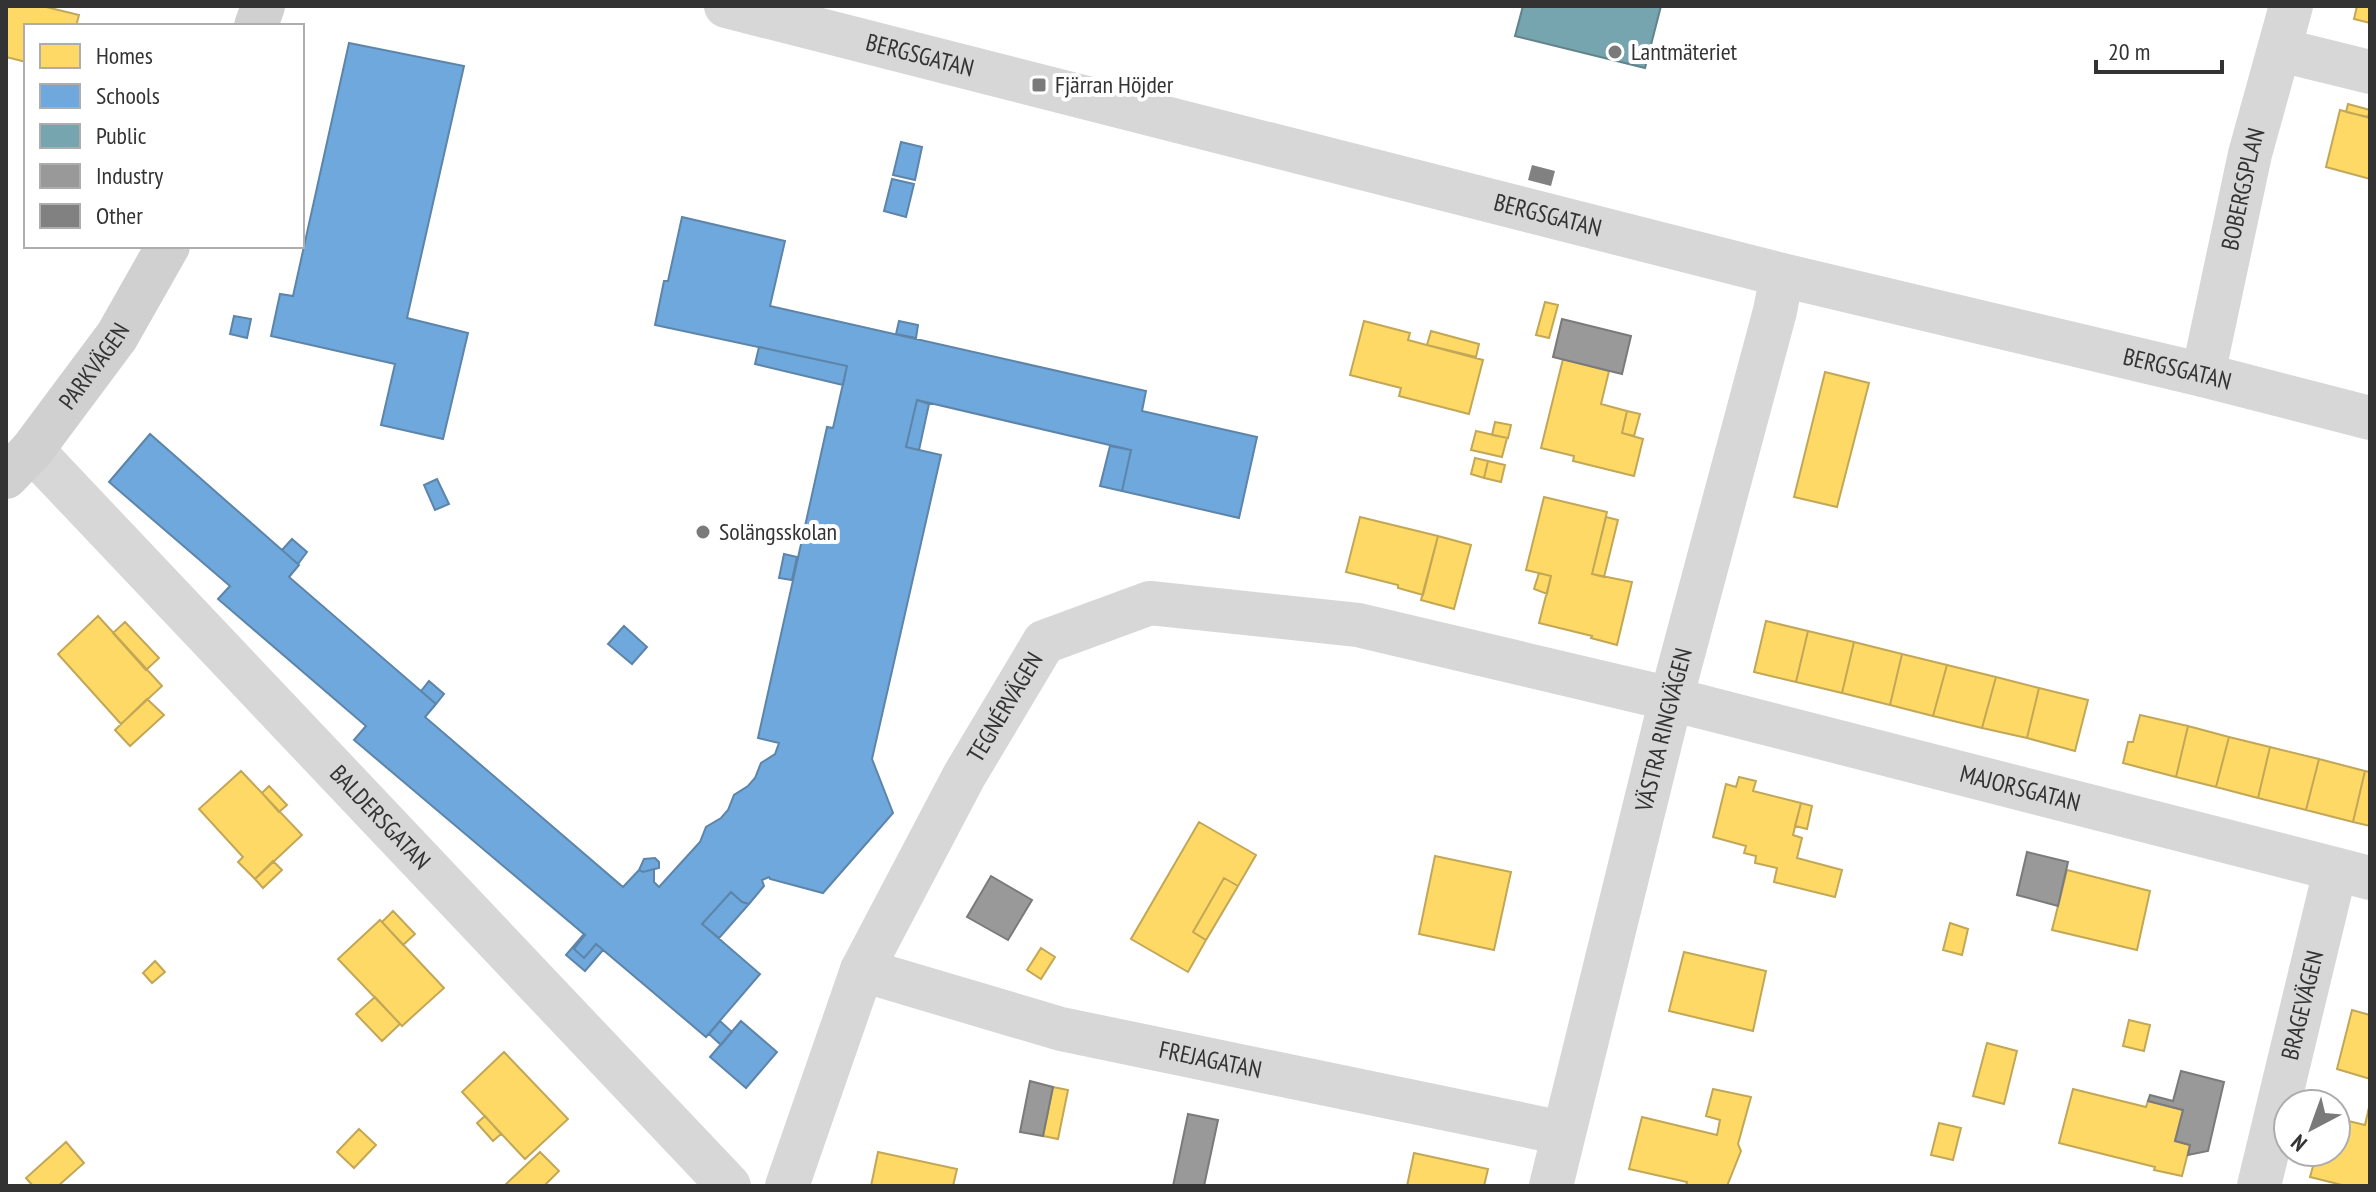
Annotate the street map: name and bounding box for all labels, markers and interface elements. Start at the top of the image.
legend [24,24,304,248]
scale bar [2096,24,2222,74]
street label: BERGSGATAN [863,26,977,83]
place label: Lantmäteriet [1631,36,1738,67]
text: 20 m [2108,36,2150,67]
text: Homes [96,40,153,71]
marker: Lantmäteriet [1606,43,1624,61]
place label: Fjärran Höjder [1055,69,1174,100]
marker: Fjärran Höjder [1030,76,1048,94]
text: Schools [96,80,160,111]
text: Public [96,120,147,151]
street label: BOBERGSPLAN [2214,124,2271,253]
text: Industry [96,160,163,191]
street label: BERGSGATAN [1491,186,1605,243]
text: Other [96,200,143,231]
street label: PARKVÄGEN [52,317,136,415]
street label: BERGSGATAN [2120,341,2235,397]
place label: Solängsskolan [719,516,837,547]
marker: Solängsskolan [694,523,712,541]
street label: VÄSTRA RINGVÄGEN [1628,645,1699,815]
street label: TEGNÉRVÄGEN [960,646,1049,768]
street label: BALDERSGATAN [323,758,437,876]
street label: MAJORSGATAN [1957,758,2084,818]
street label: BRAGEVÄGEN [2274,947,2330,1063]
street label: FREJAGATAN [1156,1034,1264,1085]
north arrow [2272,1088,2352,1168]
text: N [2285,1129,2313,1158]

